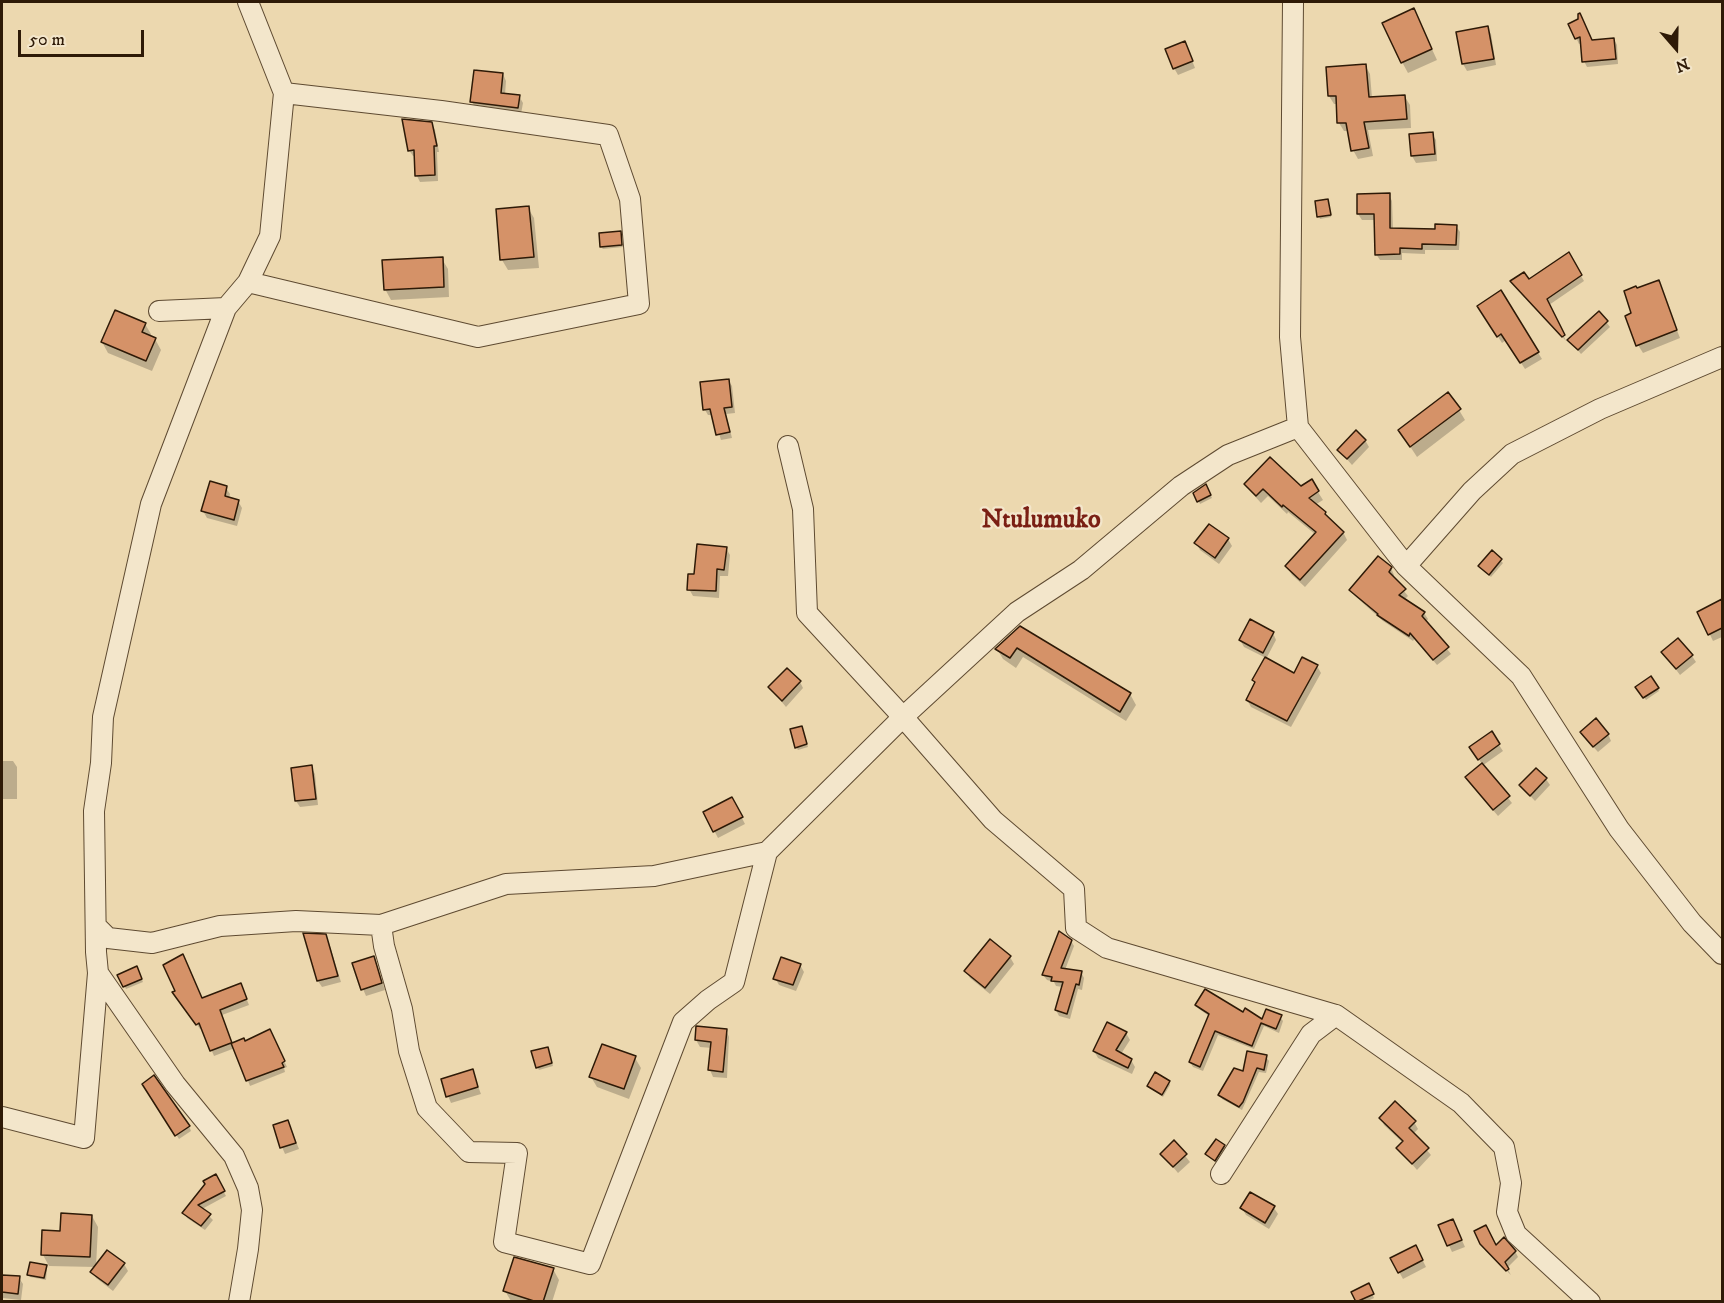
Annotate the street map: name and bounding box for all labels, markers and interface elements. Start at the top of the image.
scale bar [21,18,147,56]
north arrow [1646,18,1706,78]
text: 50 m [29,29,65,51]
text: N [1673,53,1692,77]
district label: Ntulumuko [981,506,1101,538]

